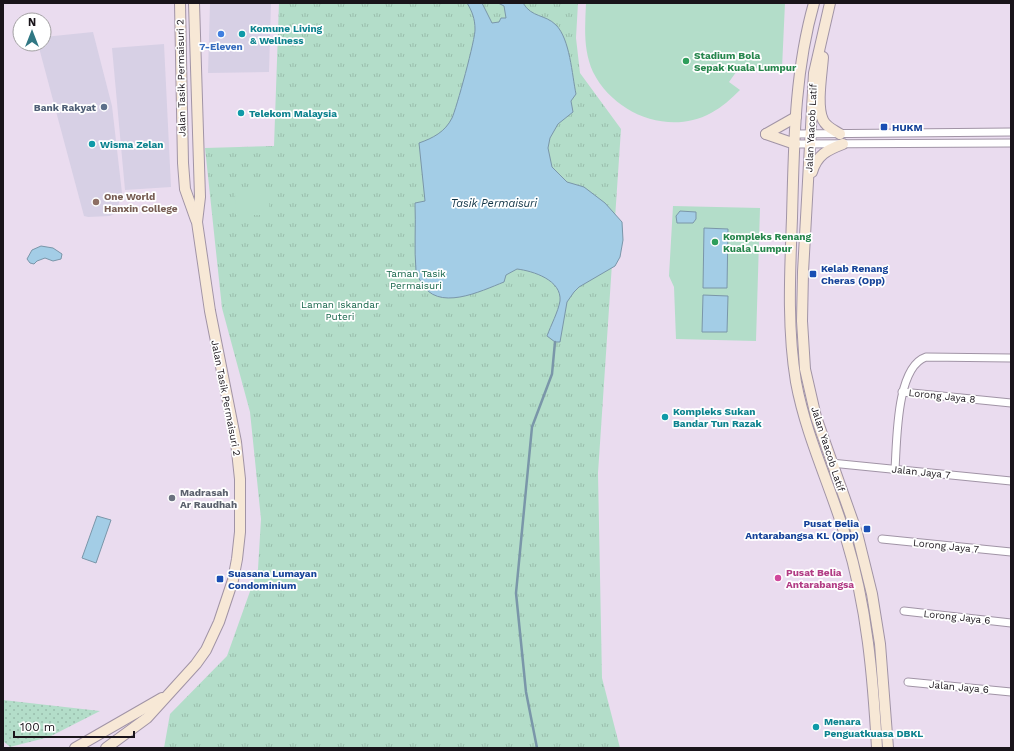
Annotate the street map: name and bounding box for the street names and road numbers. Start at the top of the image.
street label: Jalan Tasik Permaisuri 2 [174,19,188,137]
street label: Jalan Yaacob Latif [803,83,819,173]
street label: Jalan Tasik Permaisuri 2 [209,339,243,457]
street label: Lorong Jaya 8 [908,387,976,405]
street label: Jalan Yaacob Latif [809,405,847,493]
street label: Jalan Jaya 7 [891,463,951,481]
street label: Lorong Jaya 7 [912,537,980,555]
street label: Lorong Jaya 6 [923,608,991,626]
street label: Jalan Jaya 6 [929,679,989,695]

